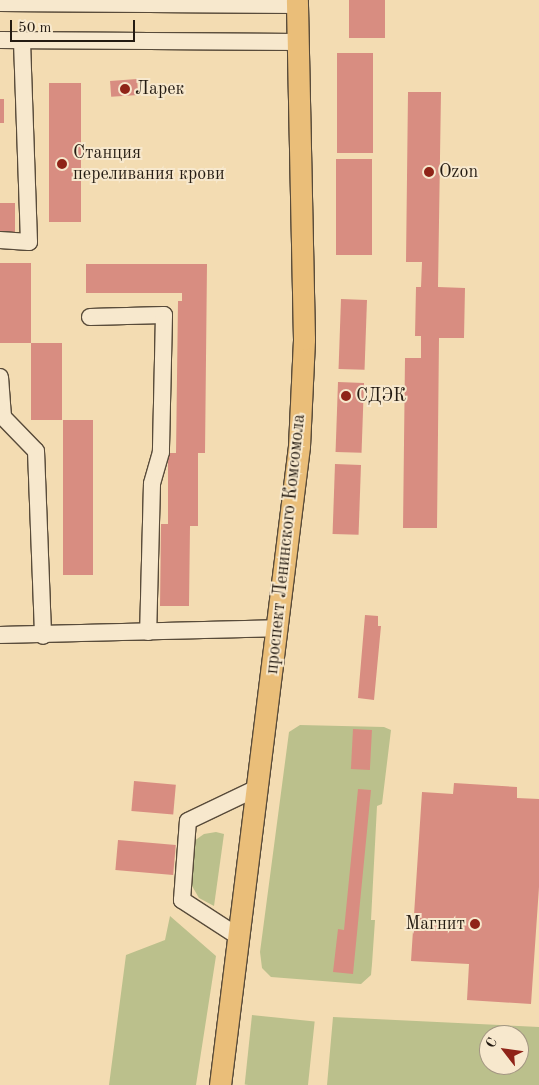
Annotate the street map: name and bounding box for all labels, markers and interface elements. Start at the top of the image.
scale bar [12,10,138,42]
text: 50 m [18,21,52,36]
place label: Ларек [135,78,185,100]
marker: Ларек [119,83,131,95]
place label: Станция переливания крови [73,143,225,186]
marker: Станция переливания крови [55,157,69,171]
place label: Ozon [439,161,478,183]
marker: Ozon [423,166,435,178]
place label: СДЭК [356,385,406,407]
marker: СДЭК [340,390,352,402]
street label: проспект Ленинского Комсомола [262,413,310,675]
place label: Магнит [405,913,465,935]
marker: Магнит [469,918,481,930]
north arrow [479,1025,529,1075]
text: С [484,1035,500,1051]

